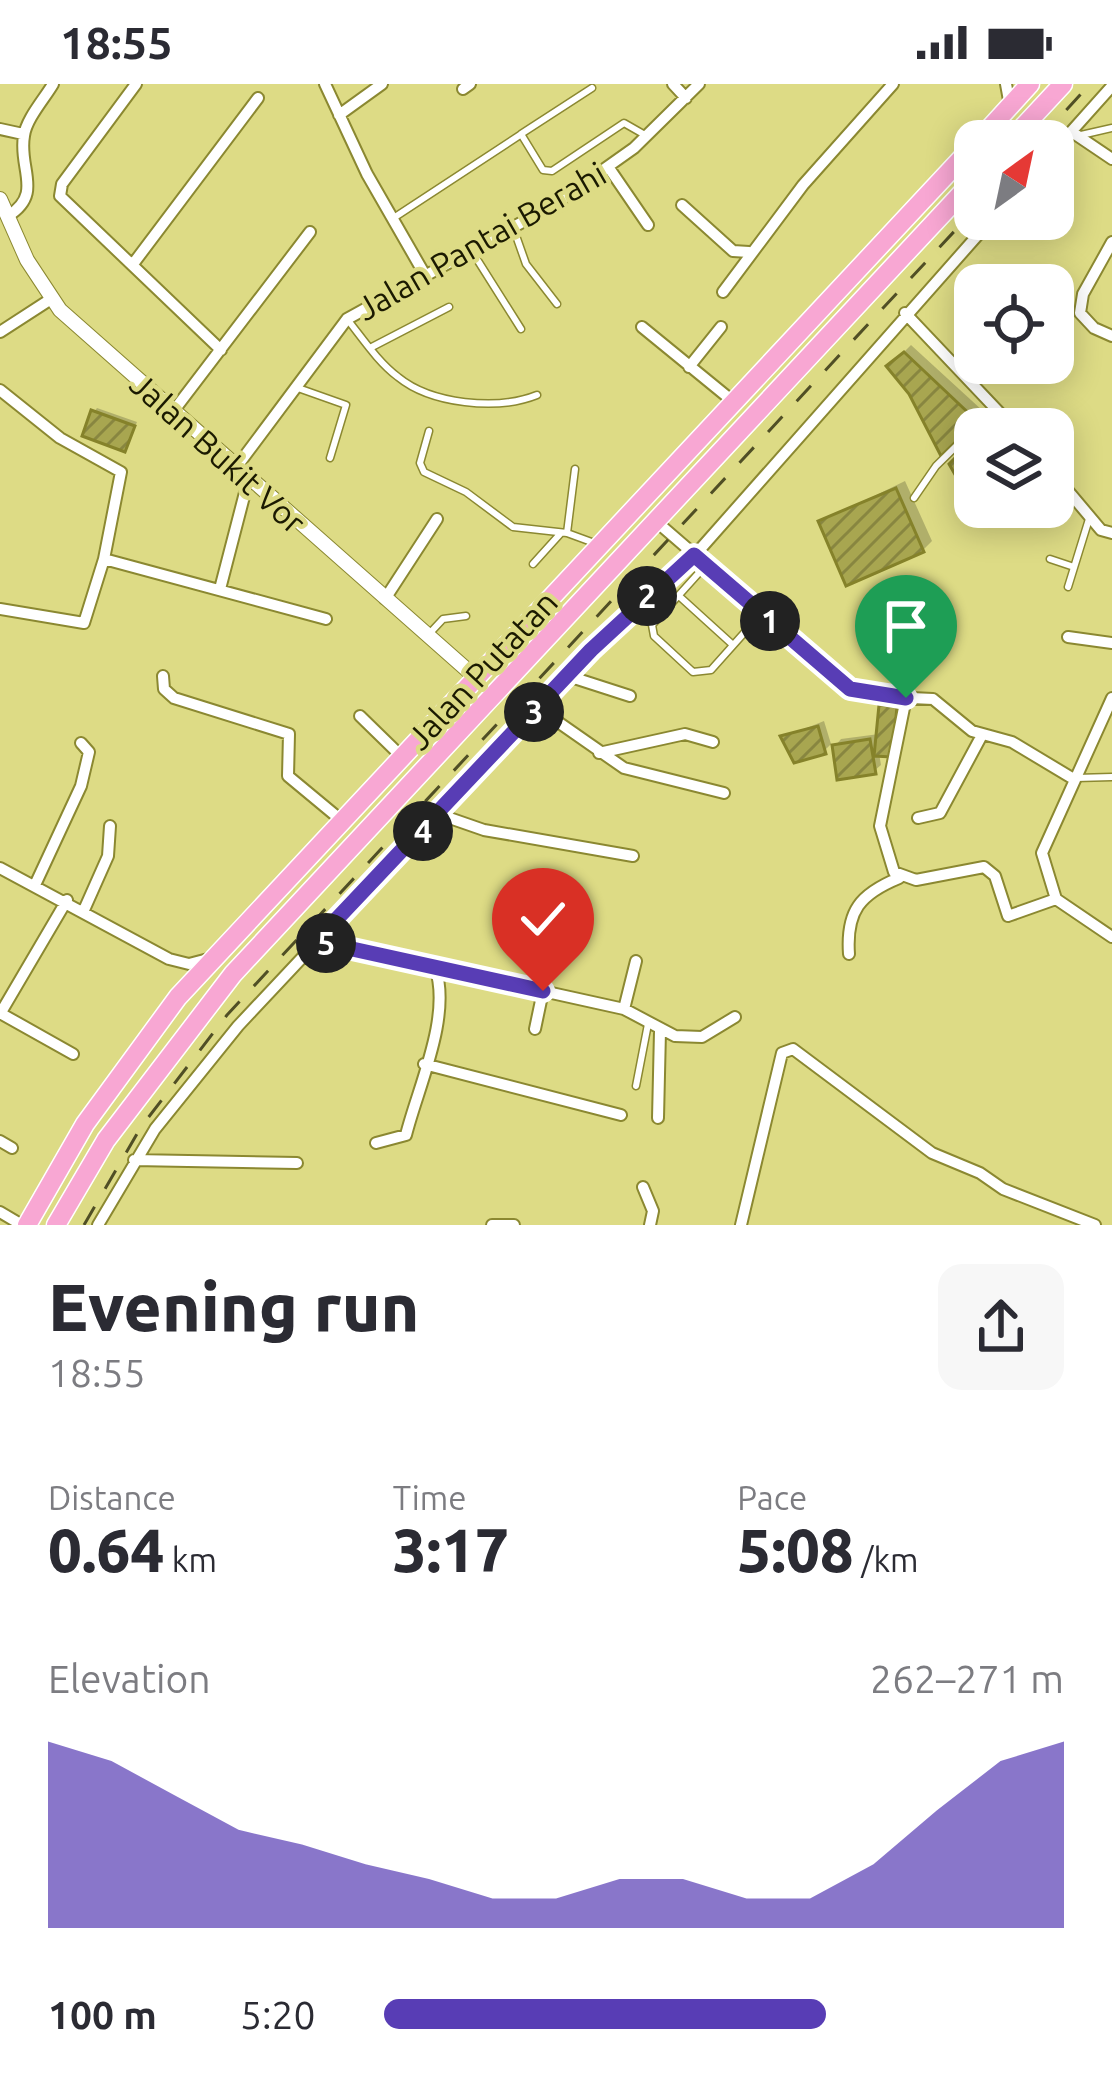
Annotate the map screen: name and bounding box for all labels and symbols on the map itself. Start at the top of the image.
north arrow [954,120,1074,240]
street label: Jalan Pantai Berahi [350,154,612,327]
street label: Jalan Bukit Vor [124,365,314,541]
pin: 2 [617,566,677,626]
pin [855,575,957,698]
street label: Jalan Putatan [399,583,564,756]
pin: 1 [740,591,800,651]
pin: 3 [504,682,564,742]
pin: 4 [393,801,453,861]
pin [492,868,594,991]
pin: 5 [296,913,356,973]

